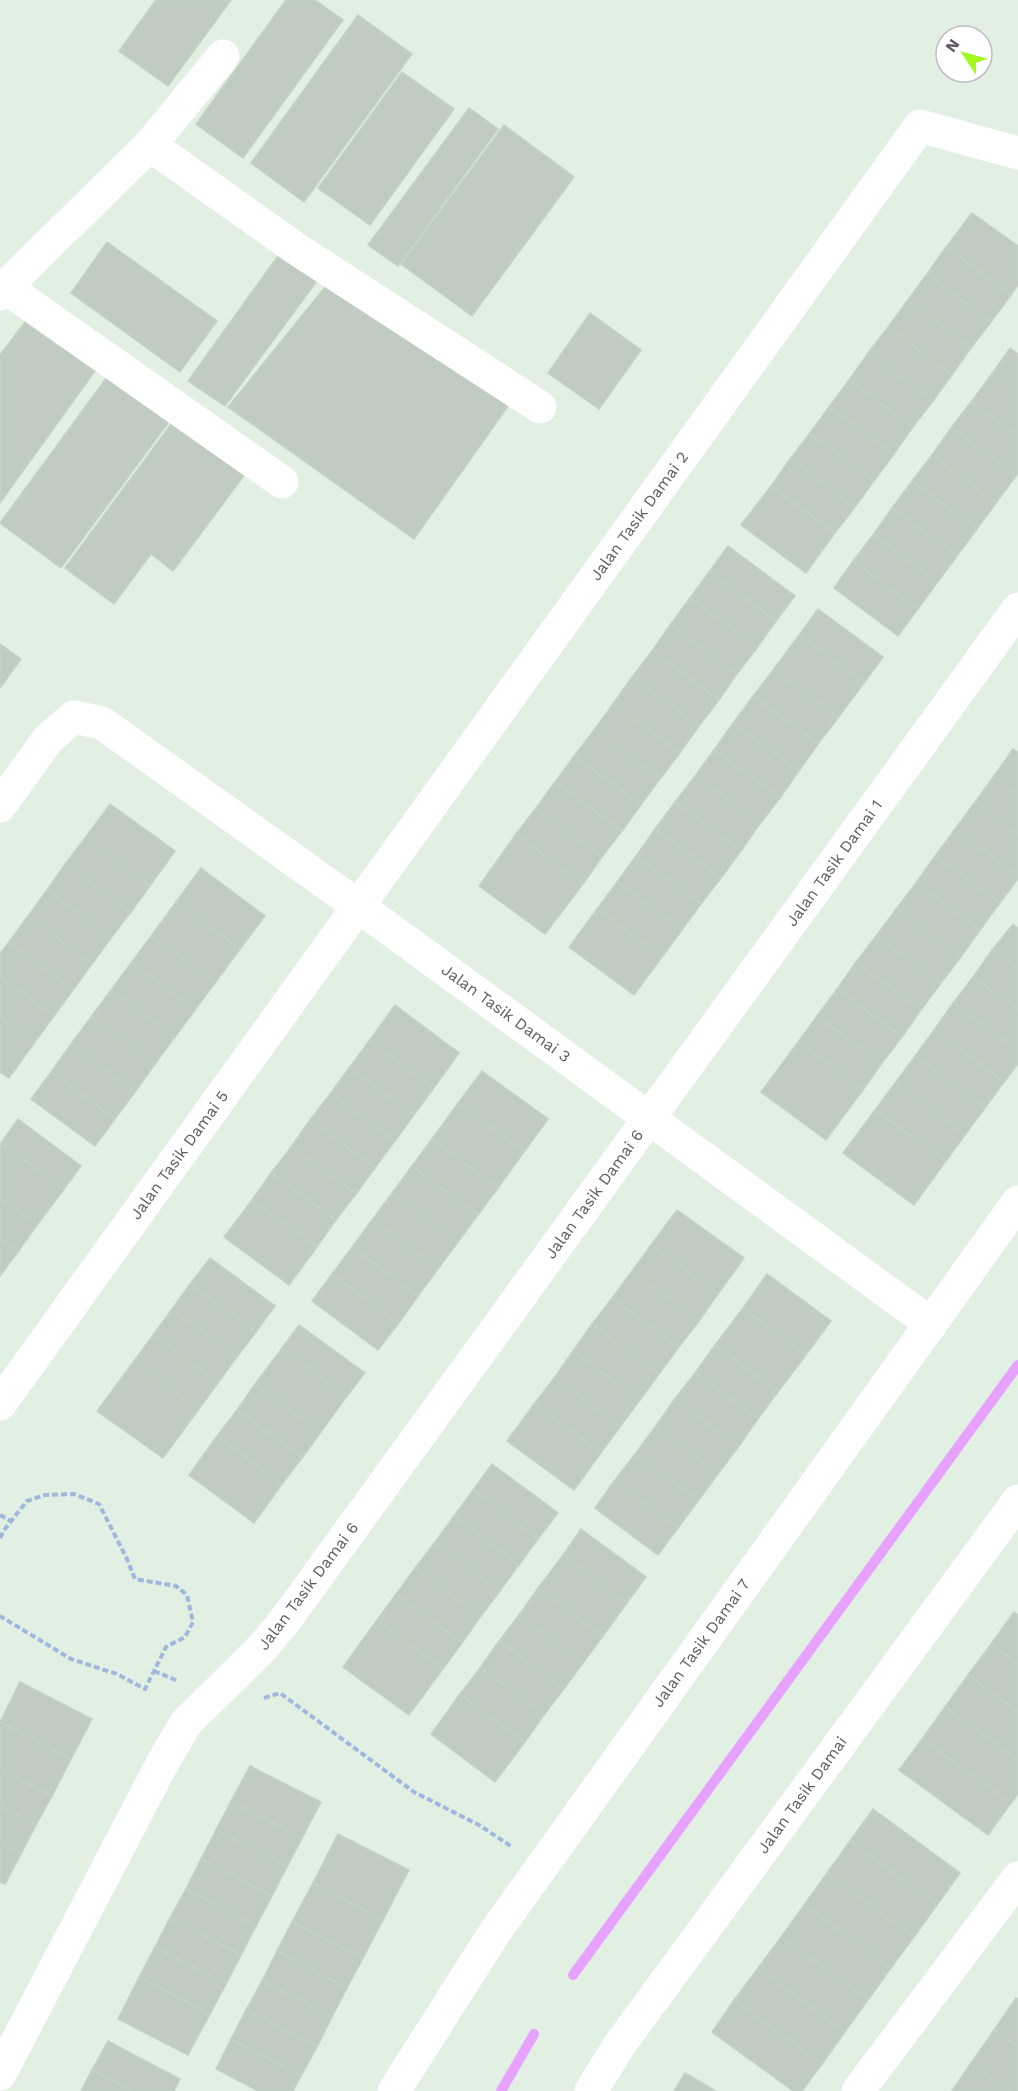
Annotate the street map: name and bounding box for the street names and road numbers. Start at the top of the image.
street label: Jalan Tasik Damai 2 [586,448,692,584]
street label: Jalan Tasik Damai 1 [782,796,886,930]
street label: Jalan Tasik Damai 3 [438,960,574,1066]
street label: Jalan Tasik Damai 5 [126,1087,232,1223]
street label: Jalan Tasik Damai 6 [541,1126,647,1262]
street label: Jalan Tasik Damai 6 [254,1518,362,1654]
street label: Jalan Tasik Damai 7 [648,1575,754,1711]
street label: Jalan Tasik Damai [753,1733,851,1857]

